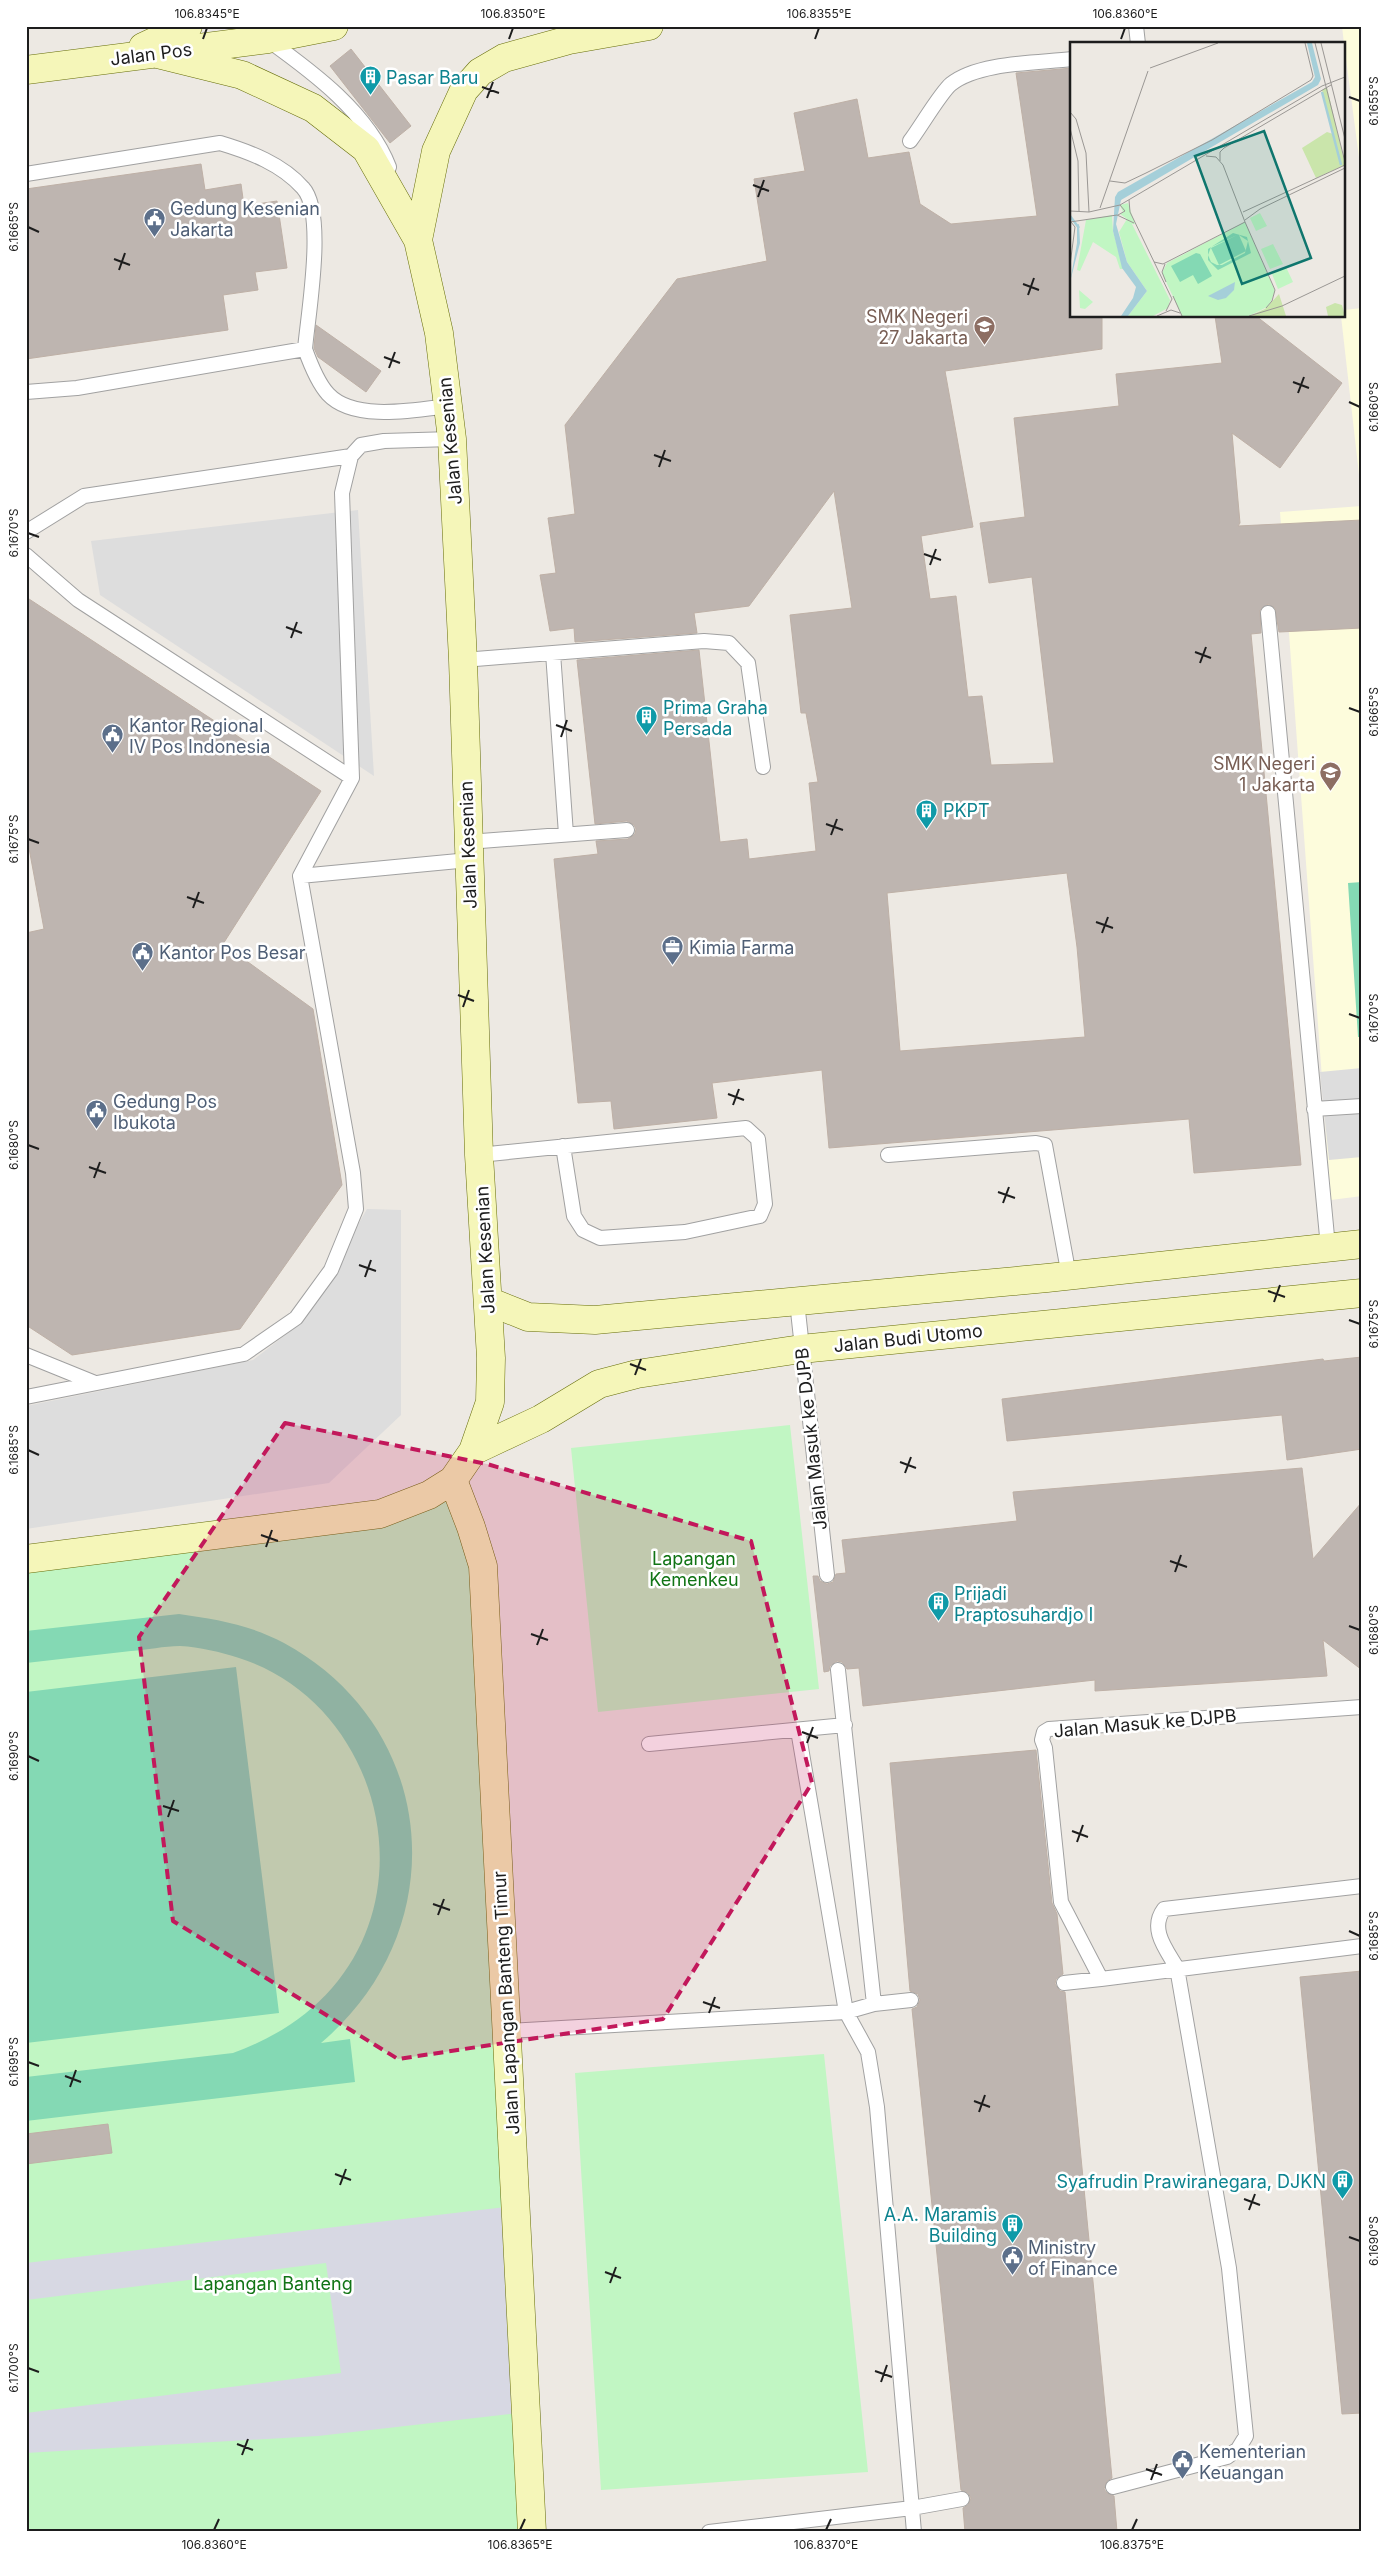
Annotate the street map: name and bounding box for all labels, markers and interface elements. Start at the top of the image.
text: 106.8345°E [174,6,240,21]
text: 106.8350°E [480,6,546,21]
text: 106.8355°E [787,6,851,21]
text: 106.8360°E [1092,6,1158,21]
street label: Jalan Pos [109,39,193,69]
inset map [1070,42,1346,318]
building icon: Pasar Baru [358,65,382,96]
place label: Pasar Baru [386,67,478,88]
text: 6.1655°S [1366,76,1381,126]
place label: Gedung Kesenian Jakarta [170,198,320,240]
text: 6.1665°S [6,202,21,252]
public building icon: Gedung Kesenian Jakarta [142,206,166,237]
place label: SMK Negeri 27 Jakarta [866,306,968,348]
school or university icon: SMK Negeri 27 Jakarta [972,314,996,345]
street label: Jalan Kesenian [434,376,466,506]
text: 6.1660°S [1366,382,1381,432]
text: 6.1670°S [6,508,21,558]
text: 6.1665°S [1366,687,1381,737]
place label: Prima Graha Persada [663,697,768,739]
building icon: Prima Graha Persada [635,705,659,736]
place label: Kantor Regional IV Pos Indonesia [129,715,270,757]
public building icon: Kantor Regional IV Pos Indonesia [101,723,125,754]
place label: SMK Negeri 1 Jakarta [1213,753,1315,795]
school or university icon: SMK Negeri 1 Jakarta [1319,761,1343,792]
street label: Jalan Kesenian [455,781,481,909]
building icon: PKPT [915,798,939,829]
place label: PKPT [943,800,990,821]
text: 6.1675°S [6,814,21,863]
office icon: Kimia Farma [661,935,685,966]
place label: Kimia Farma [689,937,794,958]
public building icon: Kantor Pos Besar [131,940,155,971]
place label: Kantor Pos Besar [159,942,306,963]
text: 6.1670°S [1366,993,1381,1043]
place label: Gedung Pos Ibukota [113,1091,217,1133]
public building icon: Gedung Pos Ibukota [85,1099,109,1130]
text: 6.1680°S [6,1120,21,1170]
street label: Jalan Kesenian [471,1185,499,1315]
text: 6.1675°S [1366,1299,1381,1348]
street label: Jalan Budi Utomo [832,1320,984,1356]
street label: Jalan Masuk ke DJPB [791,1347,831,1531]
text: 6.1685°S [6,1425,21,1475]
park label: Lapangan Kemenkeu [649,1548,739,1590]
place label: Prijadi Praptosuhardjo I [954,1583,1093,1625]
building icon: Prijadi Praptosuhardjo I [926,1591,950,1622]
text: 6.1680°S [1366,1605,1381,1655]
street label: Jalan Masuk ke DJPB [1053,1705,1237,1741]
text: 6.1690°S [6,1731,21,1781]
street label: Jalan Lapangan Banteng Timur [489,1870,523,2135]
text: 6.1685°S [1366,1911,1381,1961]
text: 6.1695°S [6,2037,21,2087]
building icon: Syafrudin Prawiranegara, DJKN [1330,2169,1354,2200]
place label: Syafrudin Prawiranegara, DJKN [1056,2171,1326,2192]
place label: A.A. Maramis Building [884,2204,997,2246]
building icon: A.A. Maramis Building [1001,2212,1025,2243]
text: 6.1690°S [1366,2216,1381,2266]
place label: Ministry of Finance [1028,2237,1118,2279]
public building icon: Ministry of Finance [1000,2245,1024,2276]
park label: Lapangan Banteng [193,2273,353,2294]
text: 6.1700°S [6,2343,21,2393]
place label: Kementerian Keuangan [1199,2441,1306,2483]
public building icon: Kementerian Keuangan [1171,2449,1195,2480]
text: 106.8360°E [181,2537,247,2552]
text: 106.8365°E [488,2537,552,2552]
text: 106.8370°E [794,2537,858,2552]
text: 106.8375°E [1100,2537,1164,2552]

